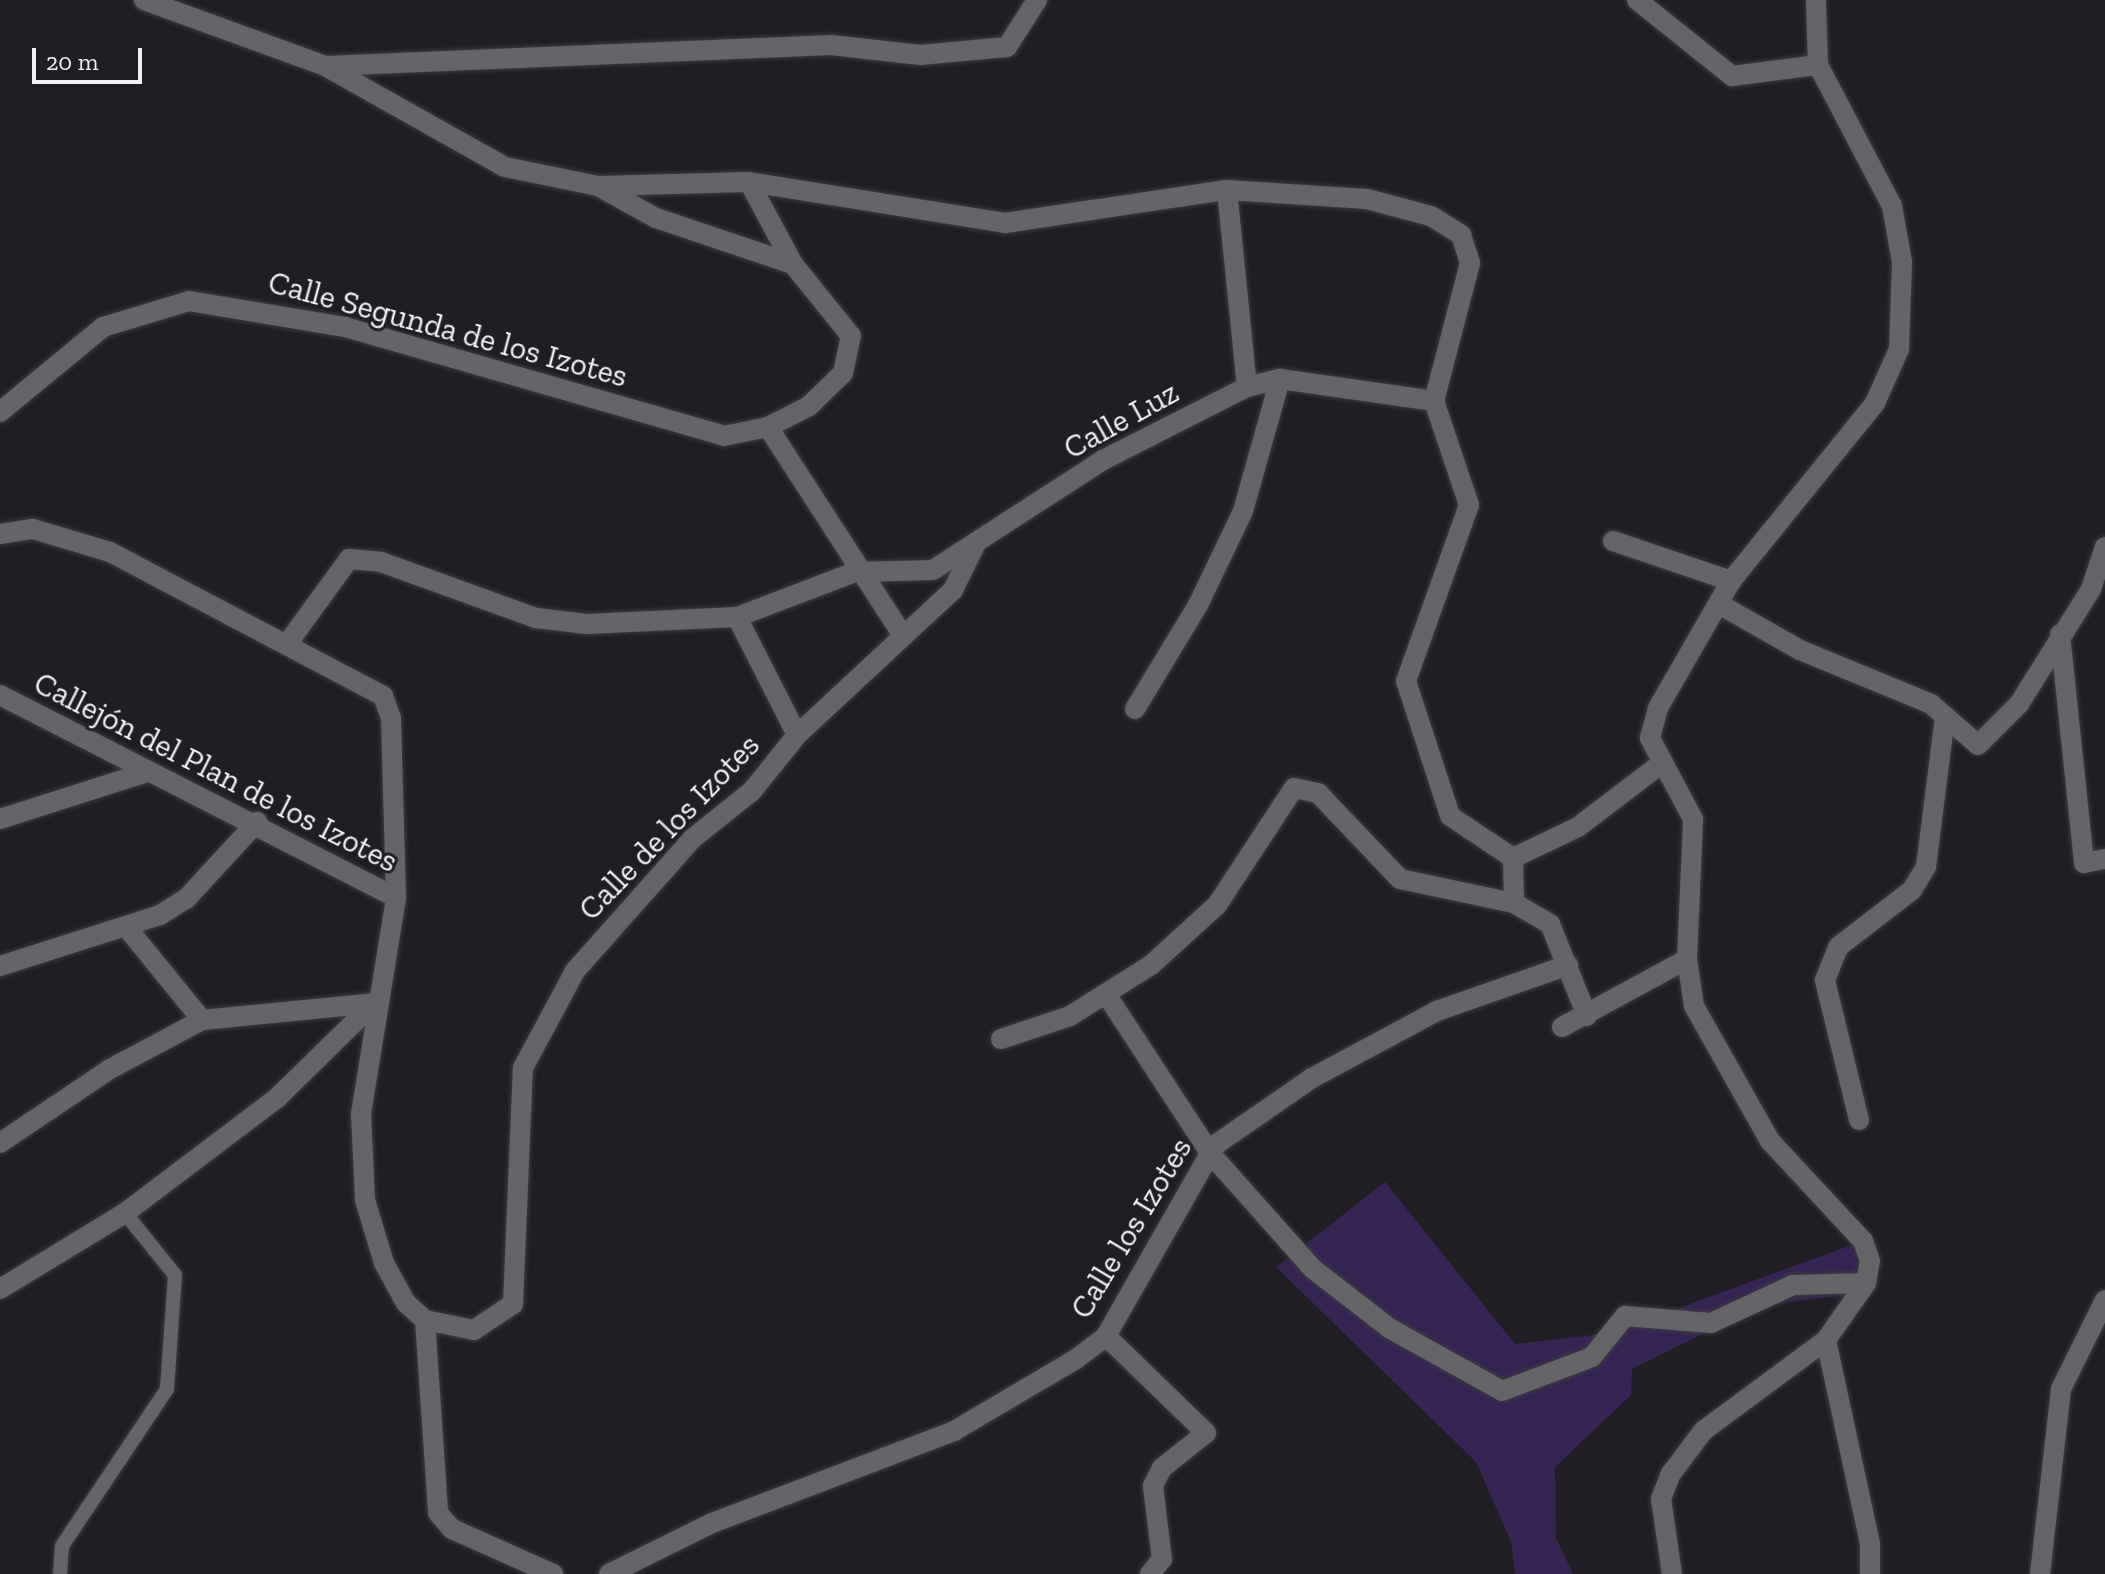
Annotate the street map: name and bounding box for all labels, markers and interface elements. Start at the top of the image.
scale bar [36,32,146,82]
text: 20 m [46,47,98,76]
street label: Calle Segunda de los Izotes [264,263,632,395]
street label: Calle Luz [1057,373,1185,467]
street label: Callejón del Plan de los Izotes [28,663,404,881]
street label: Calle de los Izotes [570,726,768,928]
street label: Calle los Izotes [1062,1131,1200,1325]

